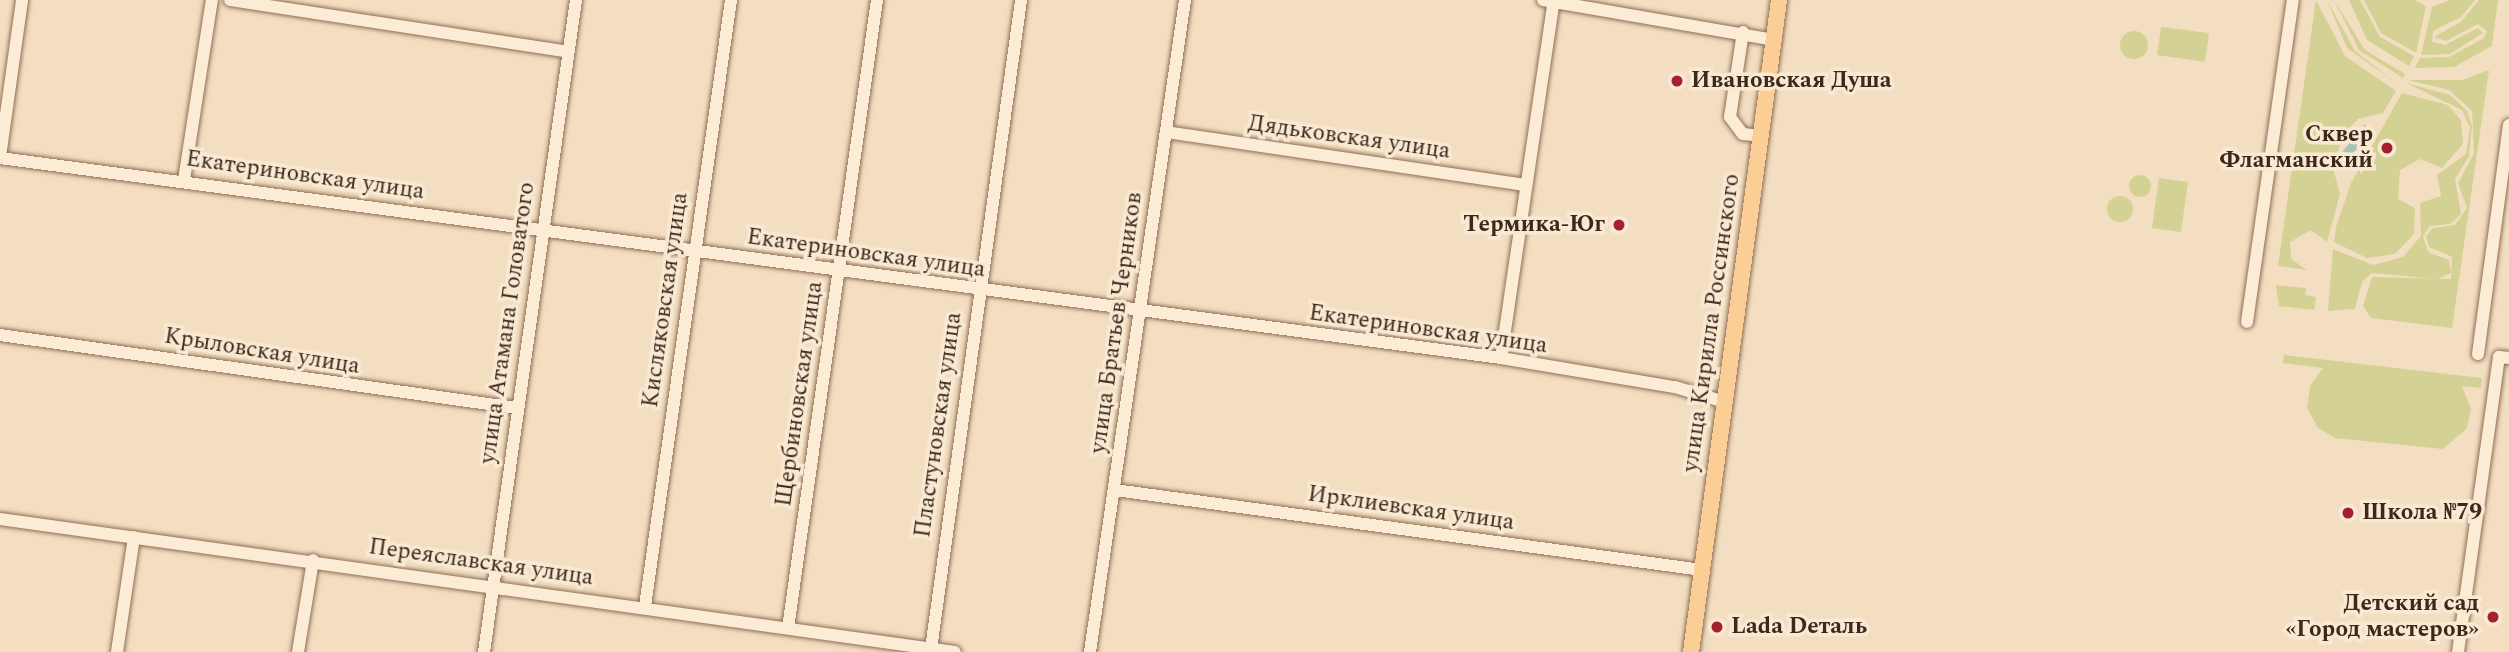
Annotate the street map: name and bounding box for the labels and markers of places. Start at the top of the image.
place label: Ивановская Душа [1691,67,1892,95]
marker: Ивановская Душа [1669,73,1685,89]
place label: Сквер Флагманский [2220,121,2373,175]
marker: Сквер Флагманский [2379,140,2395,156]
place label: Термика-Юг [1463,211,1605,239]
marker: Термика-Юг [1611,217,1627,233]
place label: Школа №79 [2362,499,2482,527]
marker: Школа №79 [2340,505,2356,521]
place label: Детский сад «Город мастеров» [2286,590,2479,644]
marker: Детский сад «Город мастеров» [2485,609,2501,625]
place label: Lada Dеталь [1731,613,1867,641]
marker: Lada Dеталь [1709,619,1725,635]

